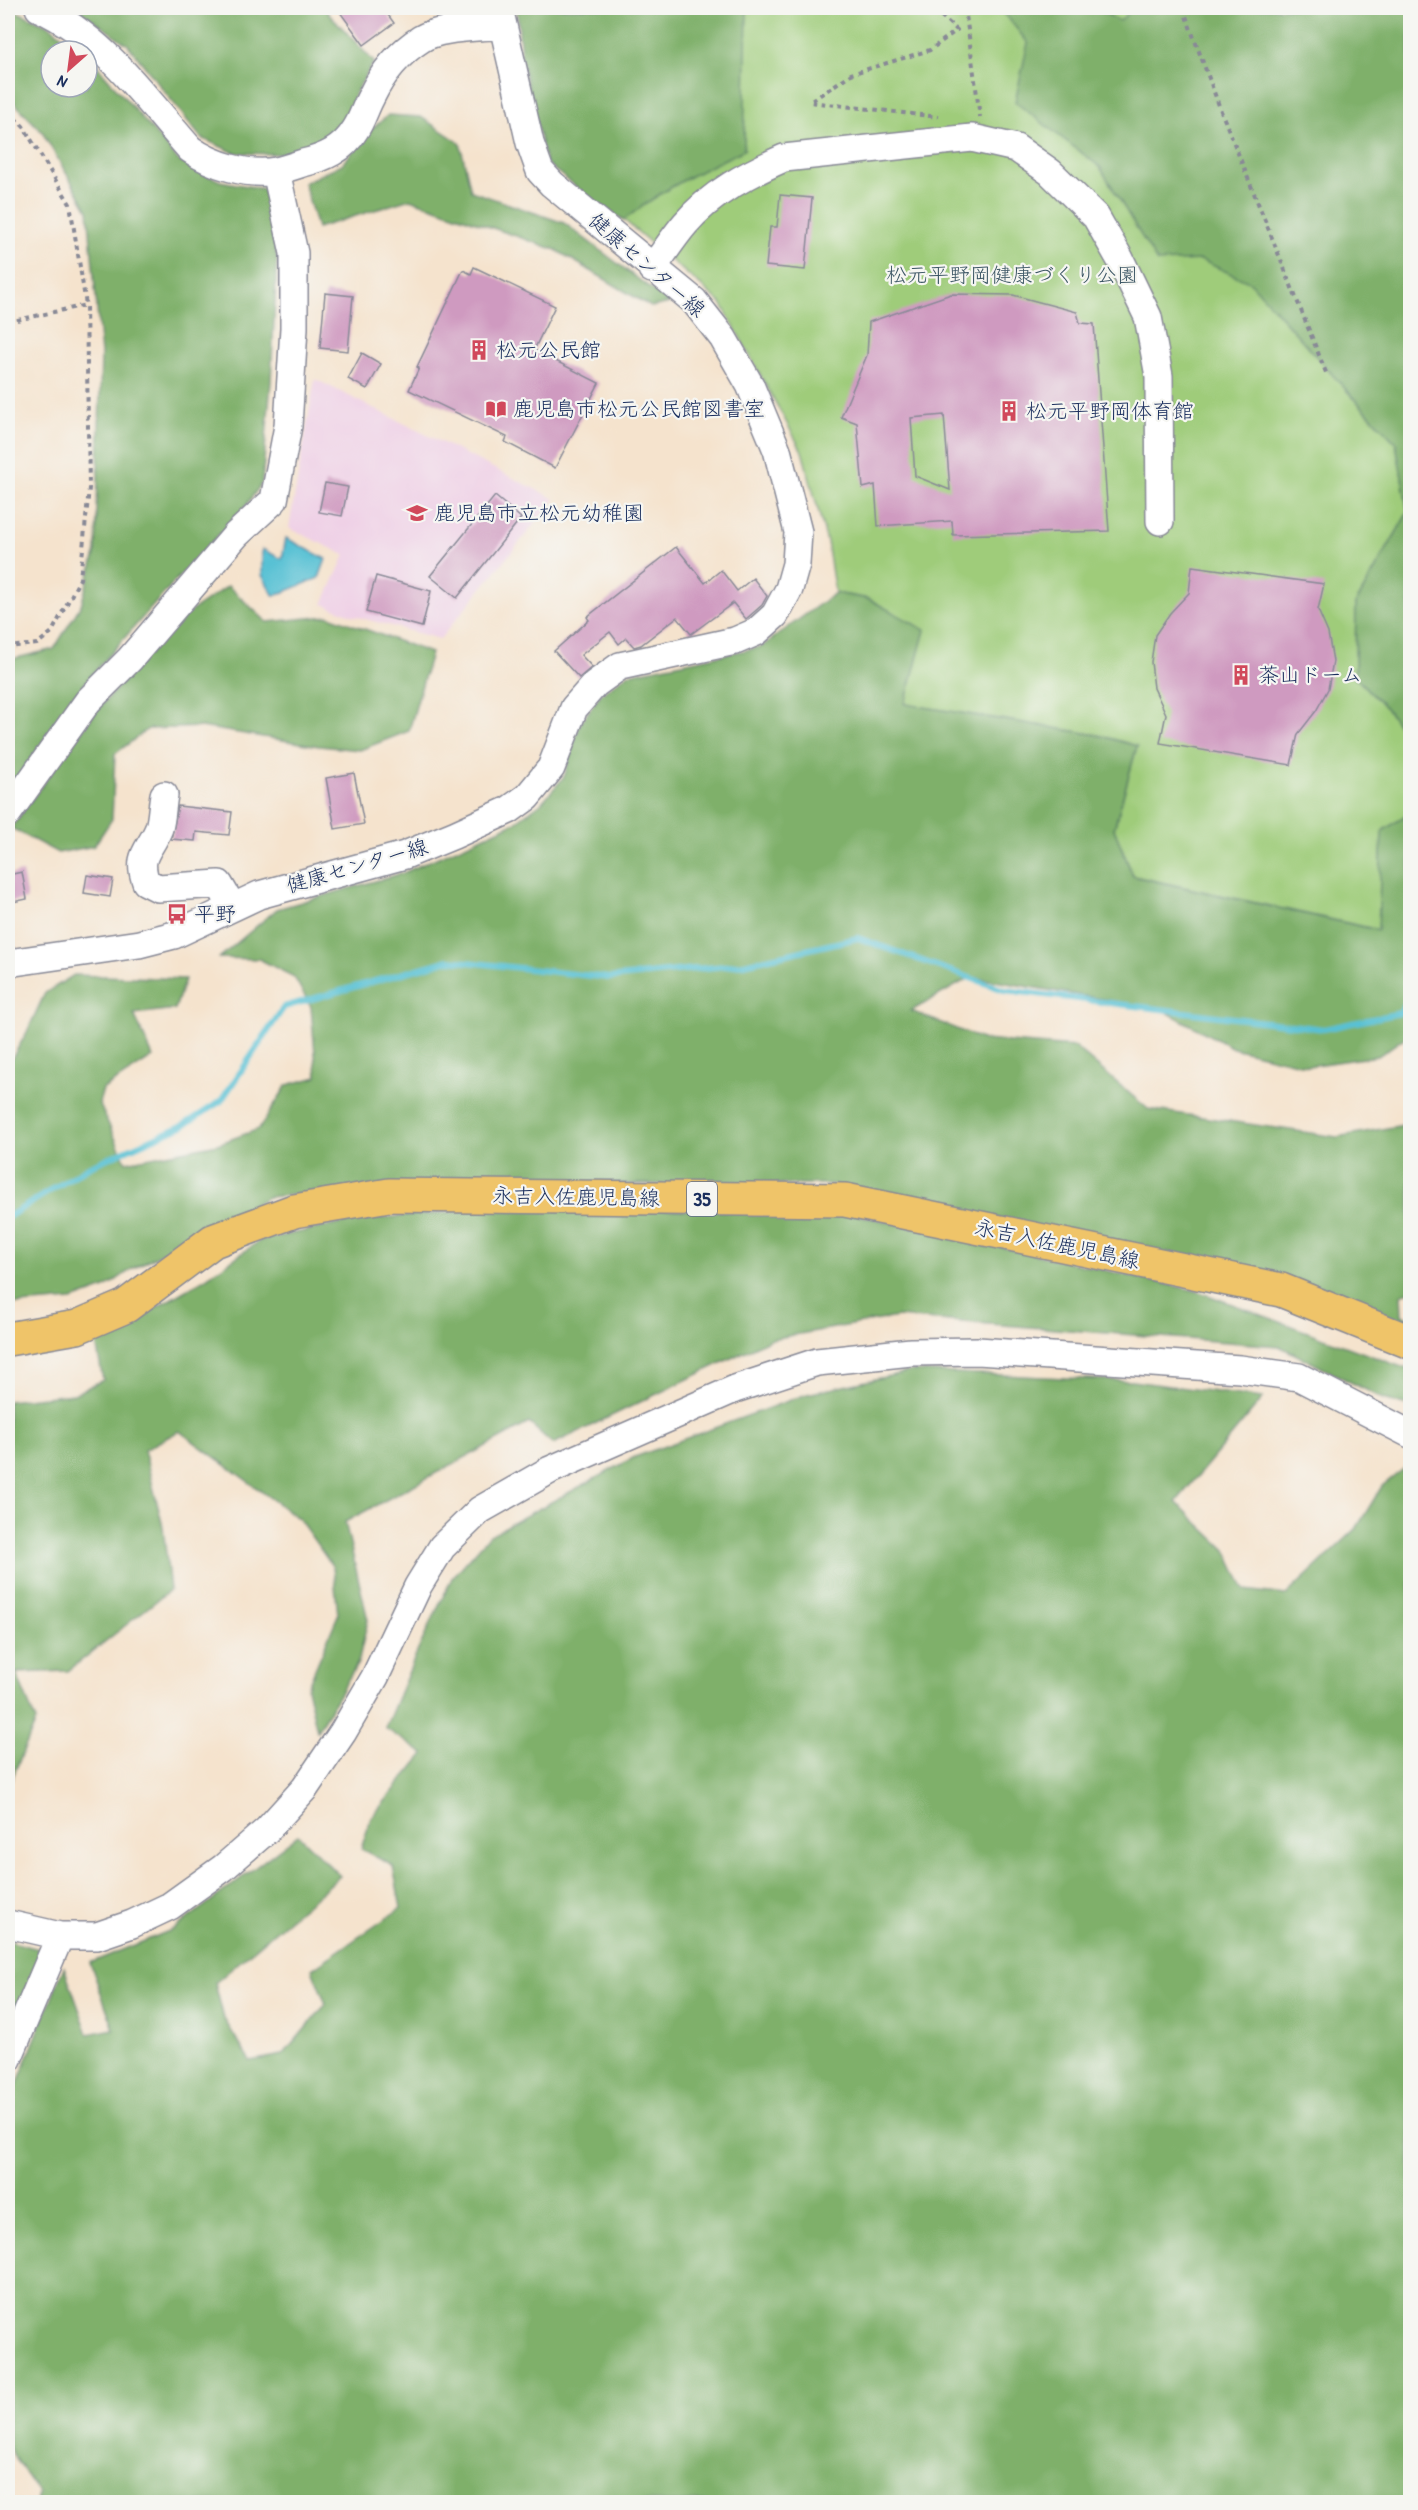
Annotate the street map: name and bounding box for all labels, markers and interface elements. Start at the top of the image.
north arrow [39,39,99,99]
text: N [53,70,71,94]
street label: 健康センター線 [583,206,712,324]
park label: 松元平野岡健康づくり公園 [886,260,1138,289]
place label: 松元公民館 [496,335,601,364]
building icon: 松元公民館 [467,338,491,362]
place label: 鹿児島市松元公民館図書室 [513,394,765,423]
place label: 松元平野岡体育館 [1026,396,1194,425]
library icon: 鹿児島市松元公民館図書室 [484,397,508,421]
building icon: 松元平野岡体育館 [997,399,1021,423]
place label: 鹿児島市立松元幼稚園 [434,498,644,527]
school or university icon: 鹿児島市立松元幼稚園 [405,501,429,525]
place label: 茶山ドーム [1258,660,1362,689]
building icon: 茶山ドーム [1229,663,1253,687]
street label: 健康センター線 [283,831,431,900]
place label: 平野 [194,899,236,928]
bus stop icon: 平野 [165,902,189,926]
street label: 永吉入佐鹿児島線 [492,1181,660,1212]
road number: 35 [687,1182,717,1216]
street label: 永吉入佐鹿児島線 [972,1212,1142,1275]

